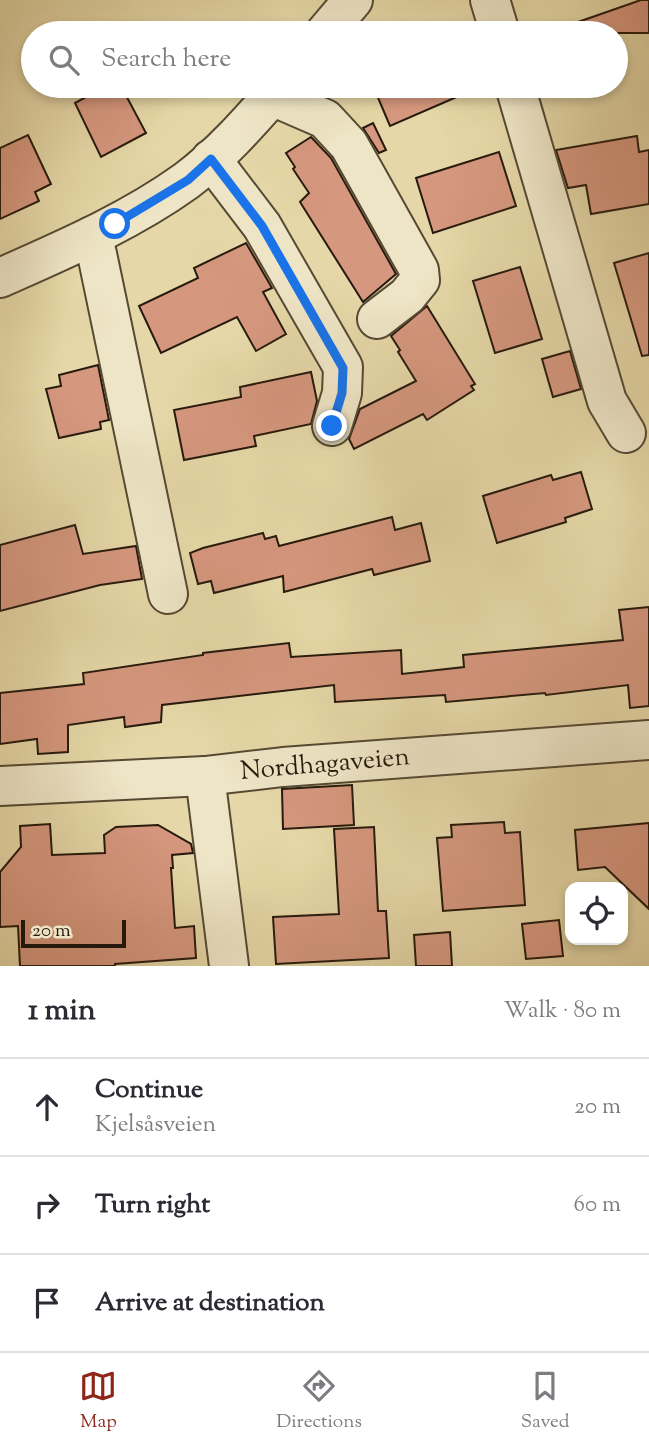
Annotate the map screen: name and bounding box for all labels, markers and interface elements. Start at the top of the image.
search box [21,21,628,98]
icon: search [45,41,83,79]
text: Search here [101,41,231,78]
route start [99,208,130,239]
route end [316,410,347,441]
street label: Nordhagaveien [239,739,411,791]
map controls [565,882,628,945]
button: locate [565,882,628,945]
scale bar [21,917,126,949]
text: 20 m [32,918,71,945]
text: 1 min [28,990,96,1033]
text: Walk · 80 m [504,995,621,1028]
text: Continue [95,1072,203,1109]
icon: ahead [28,1088,66,1126]
text: 20 m [574,1091,621,1124]
text: Kjelsåsveien [95,1109,216,1142]
icon: right [28,1186,66,1224]
text: Turn right [95,1187,210,1224]
text: 60 m [573,1189,621,1222]
icon: arrive [28,1284,66,1322]
text: Arrive at destination [95,1285,325,1322]
tab: Map [79,1367,117,1436]
tab: Directions [276,1367,362,1436]
tab: Saved [521,1367,570,1436]

